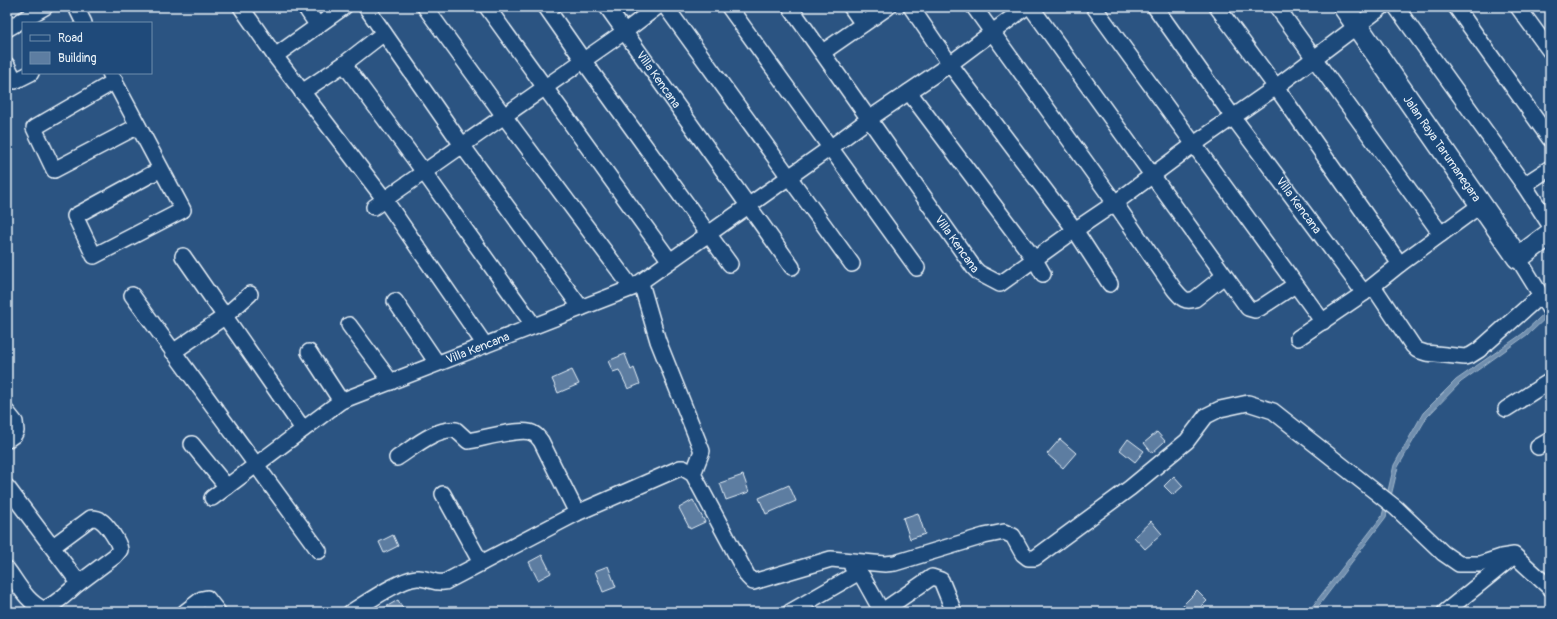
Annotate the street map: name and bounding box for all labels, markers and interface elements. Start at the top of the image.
legend [22,22,152,74]
text: Road [58,31,83,46]
street label: Villa Kencana [633,48,684,112]
text: Building [58,51,97,66]
street label: Jalan Raya Tarumanegara [1399,92,1484,205]
street label: Villa Kencana [1272,174,1325,237]
street label: Villa Kencana [931,213,982,277]
street label: Villa Kencana [444,329,512,367]

